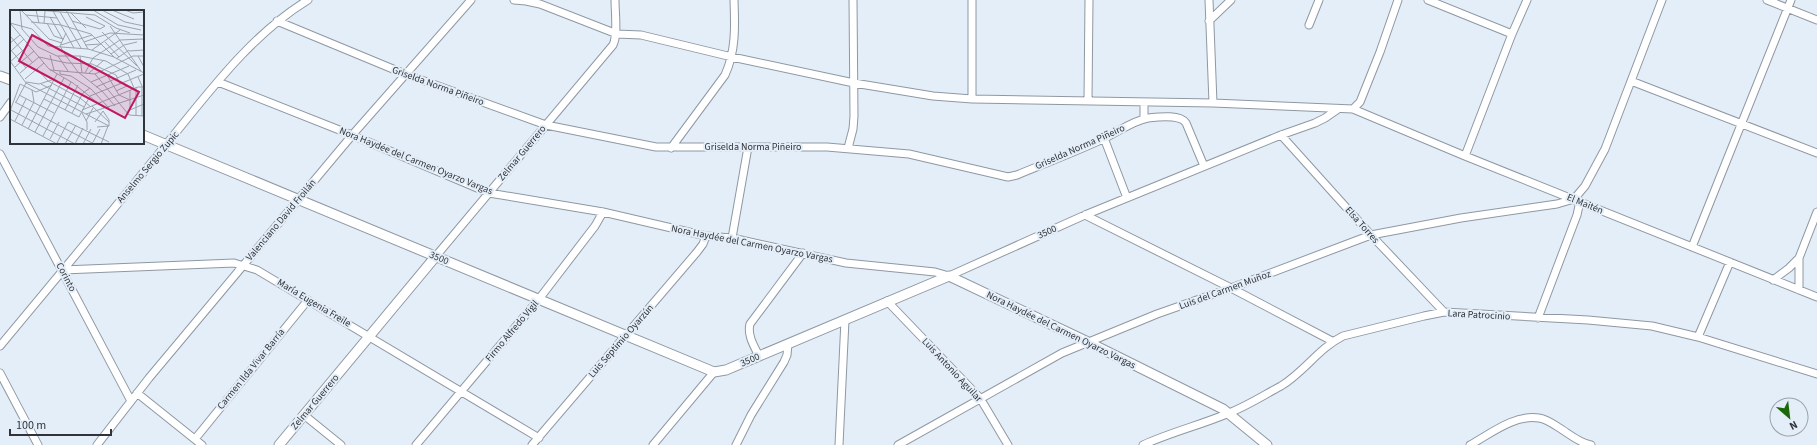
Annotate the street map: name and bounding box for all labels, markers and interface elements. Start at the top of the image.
inset map [10,10,144,144]
street label: Griselda Norma Piñeiro [390,63,486,109]
street label: Griselda Norma Piñeiro [1033,121,1127,173]
street label: Zelmar Guerrero [495,122,549,184]
street label: Nora Haydée del Carmen Oyarzo Vargas [337,124,495,198]
street label: Anselmo Sergio Zupic [114,128,183,206]
street label: Griselda Norma Piñeiro [705,140,801,154]
street label: Valenciano David Froilán [243,176,319,264]
street label: El Maitén [1565,190,1605,218]
street label: Elsa Torres [1342,204,1382,246]
street label: Nora Haydée del Carmen Oyarzo Vargas [670,221,834,267]
street label: 3500 [1035,222,1059,242]
street label: 3500 [427,248,451,268]
street label: Corinto [52,260,80,294]
street label: Luis del Carmen Muñoz [1177,267,1273,313]
street label: María Eugenia Freile [274,275,354,331]
street label: Nora Haydée del Carmen Oyarzo Vargas [984,288,1138,372]
street label: Firmo Alfredo Vigil [482,297,542,365]
street label: Luis Septimio Oyarzún [585,301,657,381]
street label: Lara Patrocinio [1447,306,1511,324]
street label: Carmen Ilda Vivar Barría [214,325,288,413]
street label: Luis Antonio Aguilar [919,335,986,406]
street label: 3500 [738,350,762,370]
street label: Zelmar Guerrero [288,371,342,433]
north arrow [1769,397,1809,437]
scale bar [10,411,111,437]
text: 100 m [16,417,46,434]
text: N [1787,417,1800,434]

